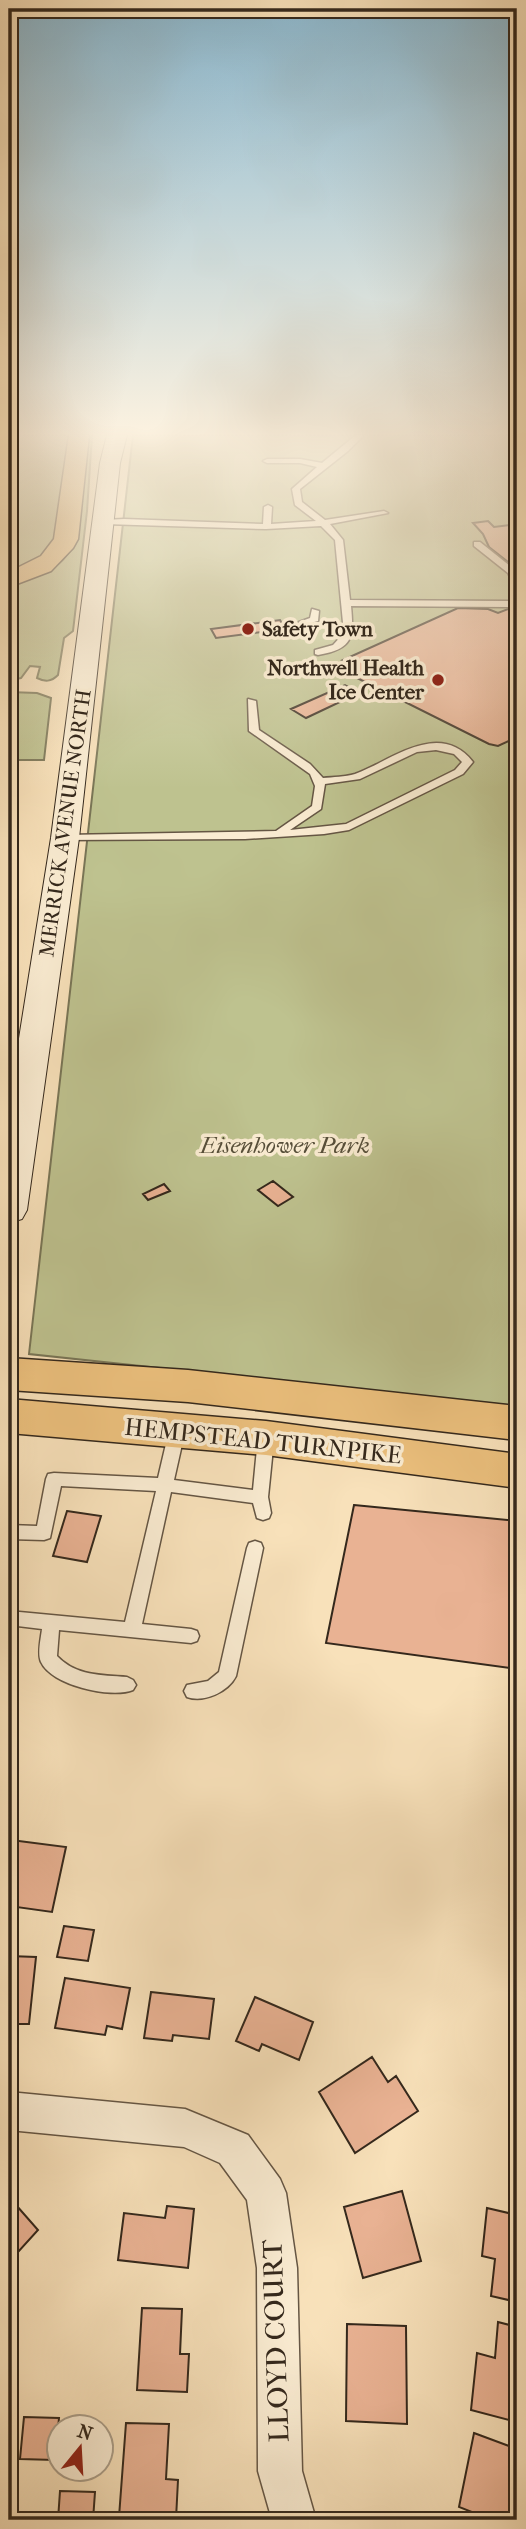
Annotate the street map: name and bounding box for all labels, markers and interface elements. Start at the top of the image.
place label: Safety Town [262,617,374,641]
marker: Safety Town [240,621,256,637]
place label: Northwell Health Ice Center [267,656,425,704]
marker: Northwell Health Ice Center [430,672,446,688]
street label: MERRICK AVENUE NORTH [34,687,96,958]
park label: Eisenhower Park [198,1131,370,1159]
street label: HEMPSTEAD TURNPIKE [123,1413,403,1469]
street label: LLOYD COURT [255,2238,296,2443]
north arrow [46,2414,116,2484]
text: N [75,2420,96,2446]

